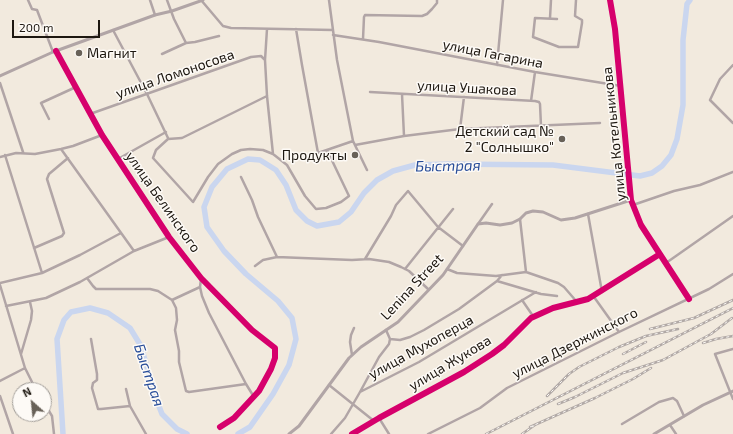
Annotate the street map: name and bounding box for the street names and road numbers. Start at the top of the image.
street label: улица Гагарина [441,36,545,72]
street label: улица Ломоносова [114,46,236,102]
street label: улица Котельникова [599,66,629,202]
street label: улица Ушакова [417,77,517,99]
street label: улица Белинского [122,148,204,256]
street label: Lenina Street [377,251,447,323]
street label: улица Дзержинского [509,304,641,382]
street label: улица Мухоперца [366,311,476,383]
street label: улица Жукова [406,332,494,394]

